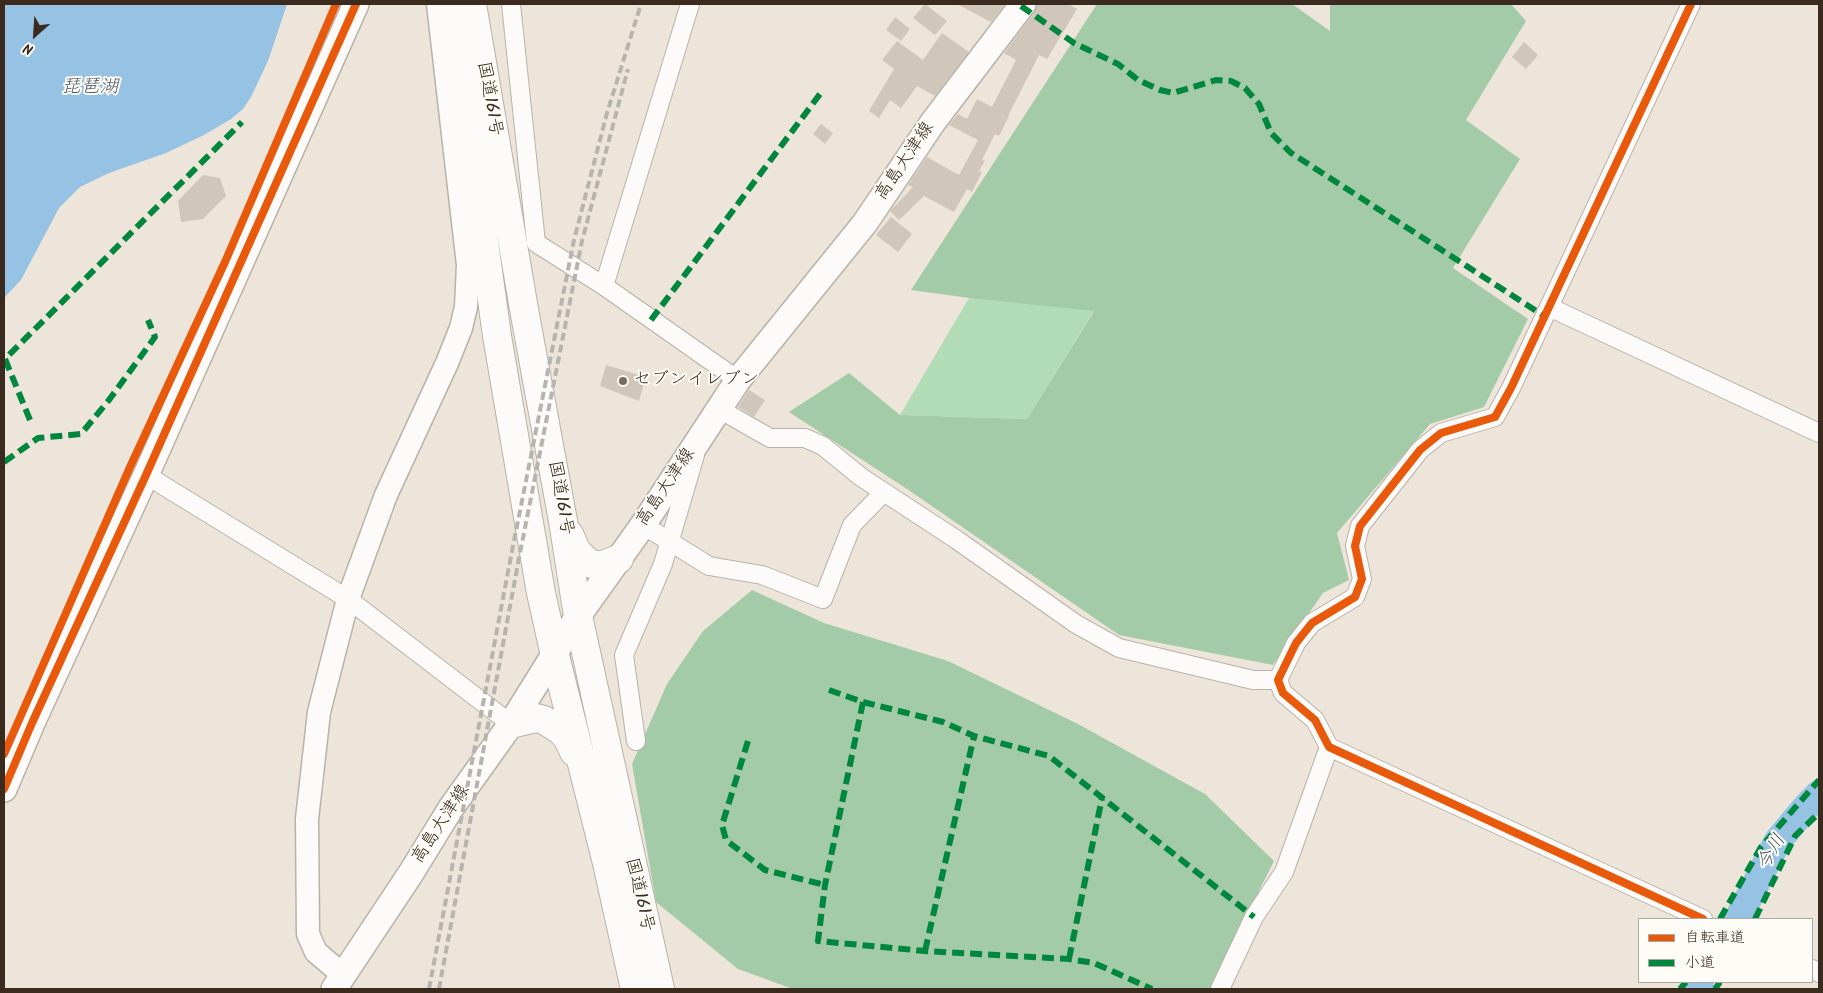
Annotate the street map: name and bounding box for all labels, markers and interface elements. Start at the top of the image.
north arrow [10,10,60,60]
text: N [20,37,37,60]
street label: 国道161号 [471,60,505,138]
water label: 琵琶湖 [62,78,118,100]
street label: 高島大津線 [872,119,940,205]
place label: セブンイレブン [633,370,759,392]
marker: セブンイレブン [617,375,629,387]
street label: 高島大津線 [633,445,701,531]
street label: 国道161号 [542,459,576,537]
street label: 高島大津線 [408,781,476,869]
water label: 今川 [1753,831,1793,875]
street label: 国道161号 [619,856,657,934]
legend [1638,918,1813,983]
text: 自転車道 [1685,926,1745,950]
text: 小道 [1685,951,1715,975]

